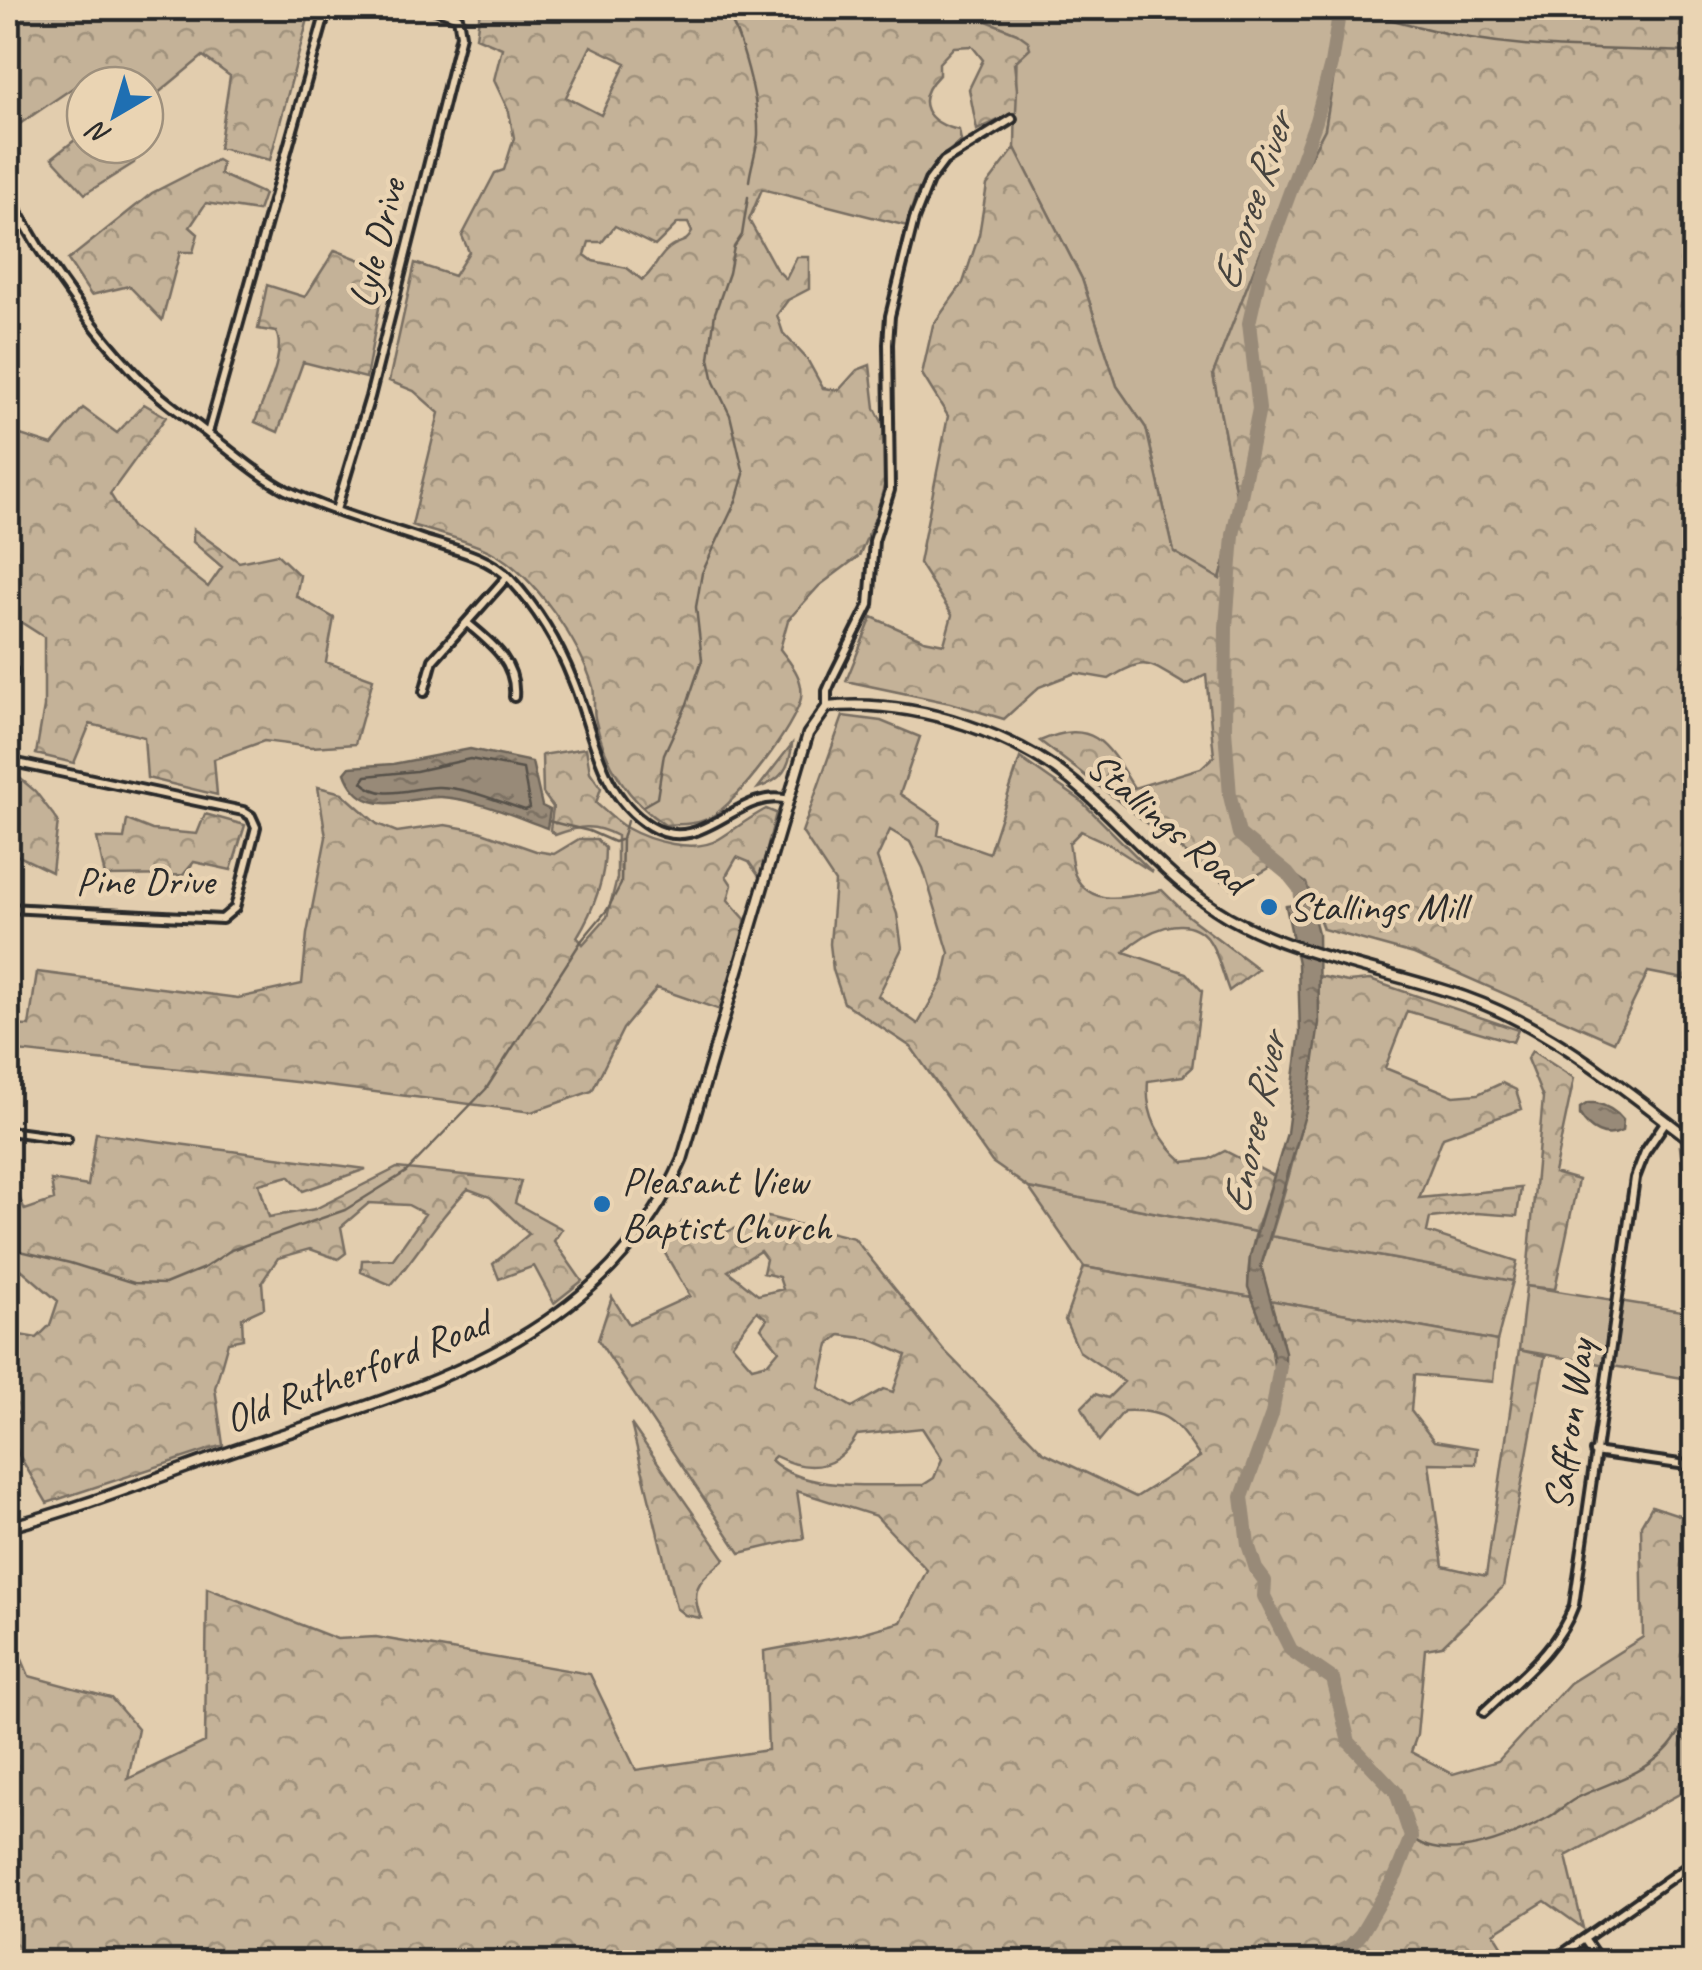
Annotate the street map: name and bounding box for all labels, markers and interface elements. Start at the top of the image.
north arrow [65,65,165,165]
water label: Enoree River [1199,100,1308,297]
text: N [79,112,118,153]
street label: Lyle Drive [337,171,418,312]
street label: Stallings Road [1077,741,1264,909]
street label: Pine Drive [76,856,217,906]
place label: Stallings Mill [1289,882,1473,932]
marker: Stallings Mill [1258,896,1280,918]
water label: Enoree River [1209,1022,1300,1218]
place label: Pleasant View Baptist Church [622,1156,833,1252]
marker: Pleasant View Baptist Church [591,1193,613,1215]
street label: Old Rutherford Road [218,1296,501,1444]
street label: Saffron Way [1532,1333,1606,1513]

